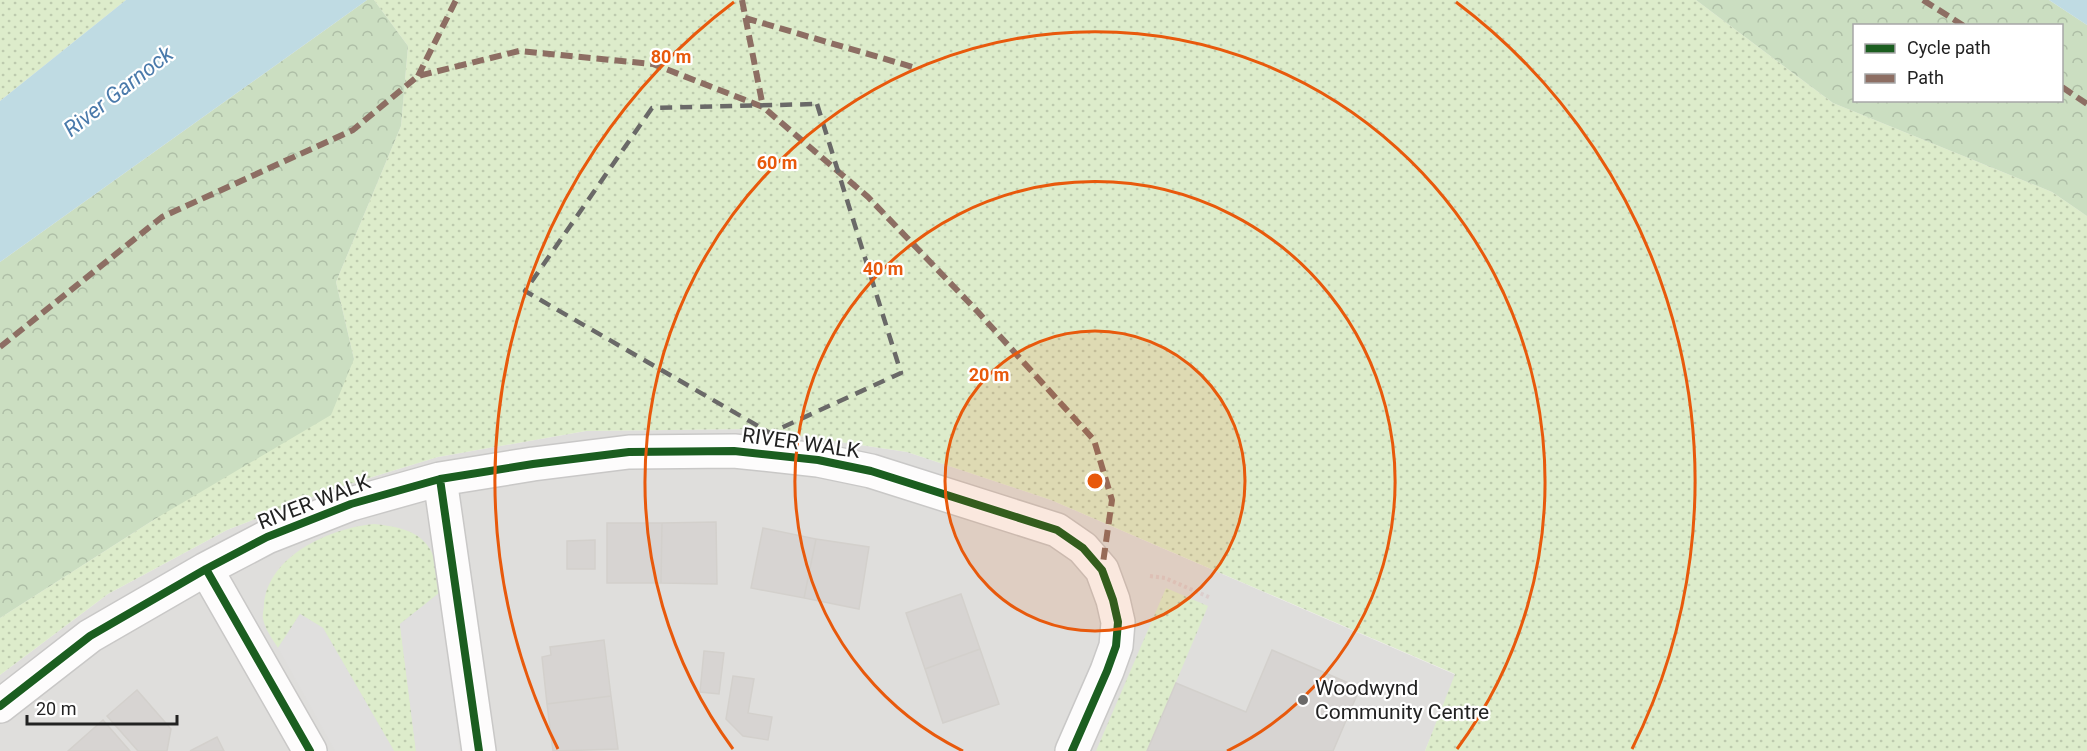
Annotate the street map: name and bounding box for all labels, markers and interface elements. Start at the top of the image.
legend [1853,24,2063,102]
text: Cycle path [1907,37,1991,58]
water label: River Garnock [59,40,179,142]
text: 80 m [651,46,691,67]
text: Path [1907,67,1944,88]
text: 60 m [757,152,797,173]
text: 40 m [863,258,903,279]
text: 20 m [969,364,1009,385]
street label: RIVER WALK [741,423,862,463]
street label: RIVER WALK [254,469,374,534]
centre of rings [1085,471,1105,491]
place label: Woodwynd Community Centre [1315,676,1489,724]
scale bar [27,688,177,726]
marker: Woodwynd Community Centre [1296,693,1310,707]
text: 20 m [36,698,76,719]

